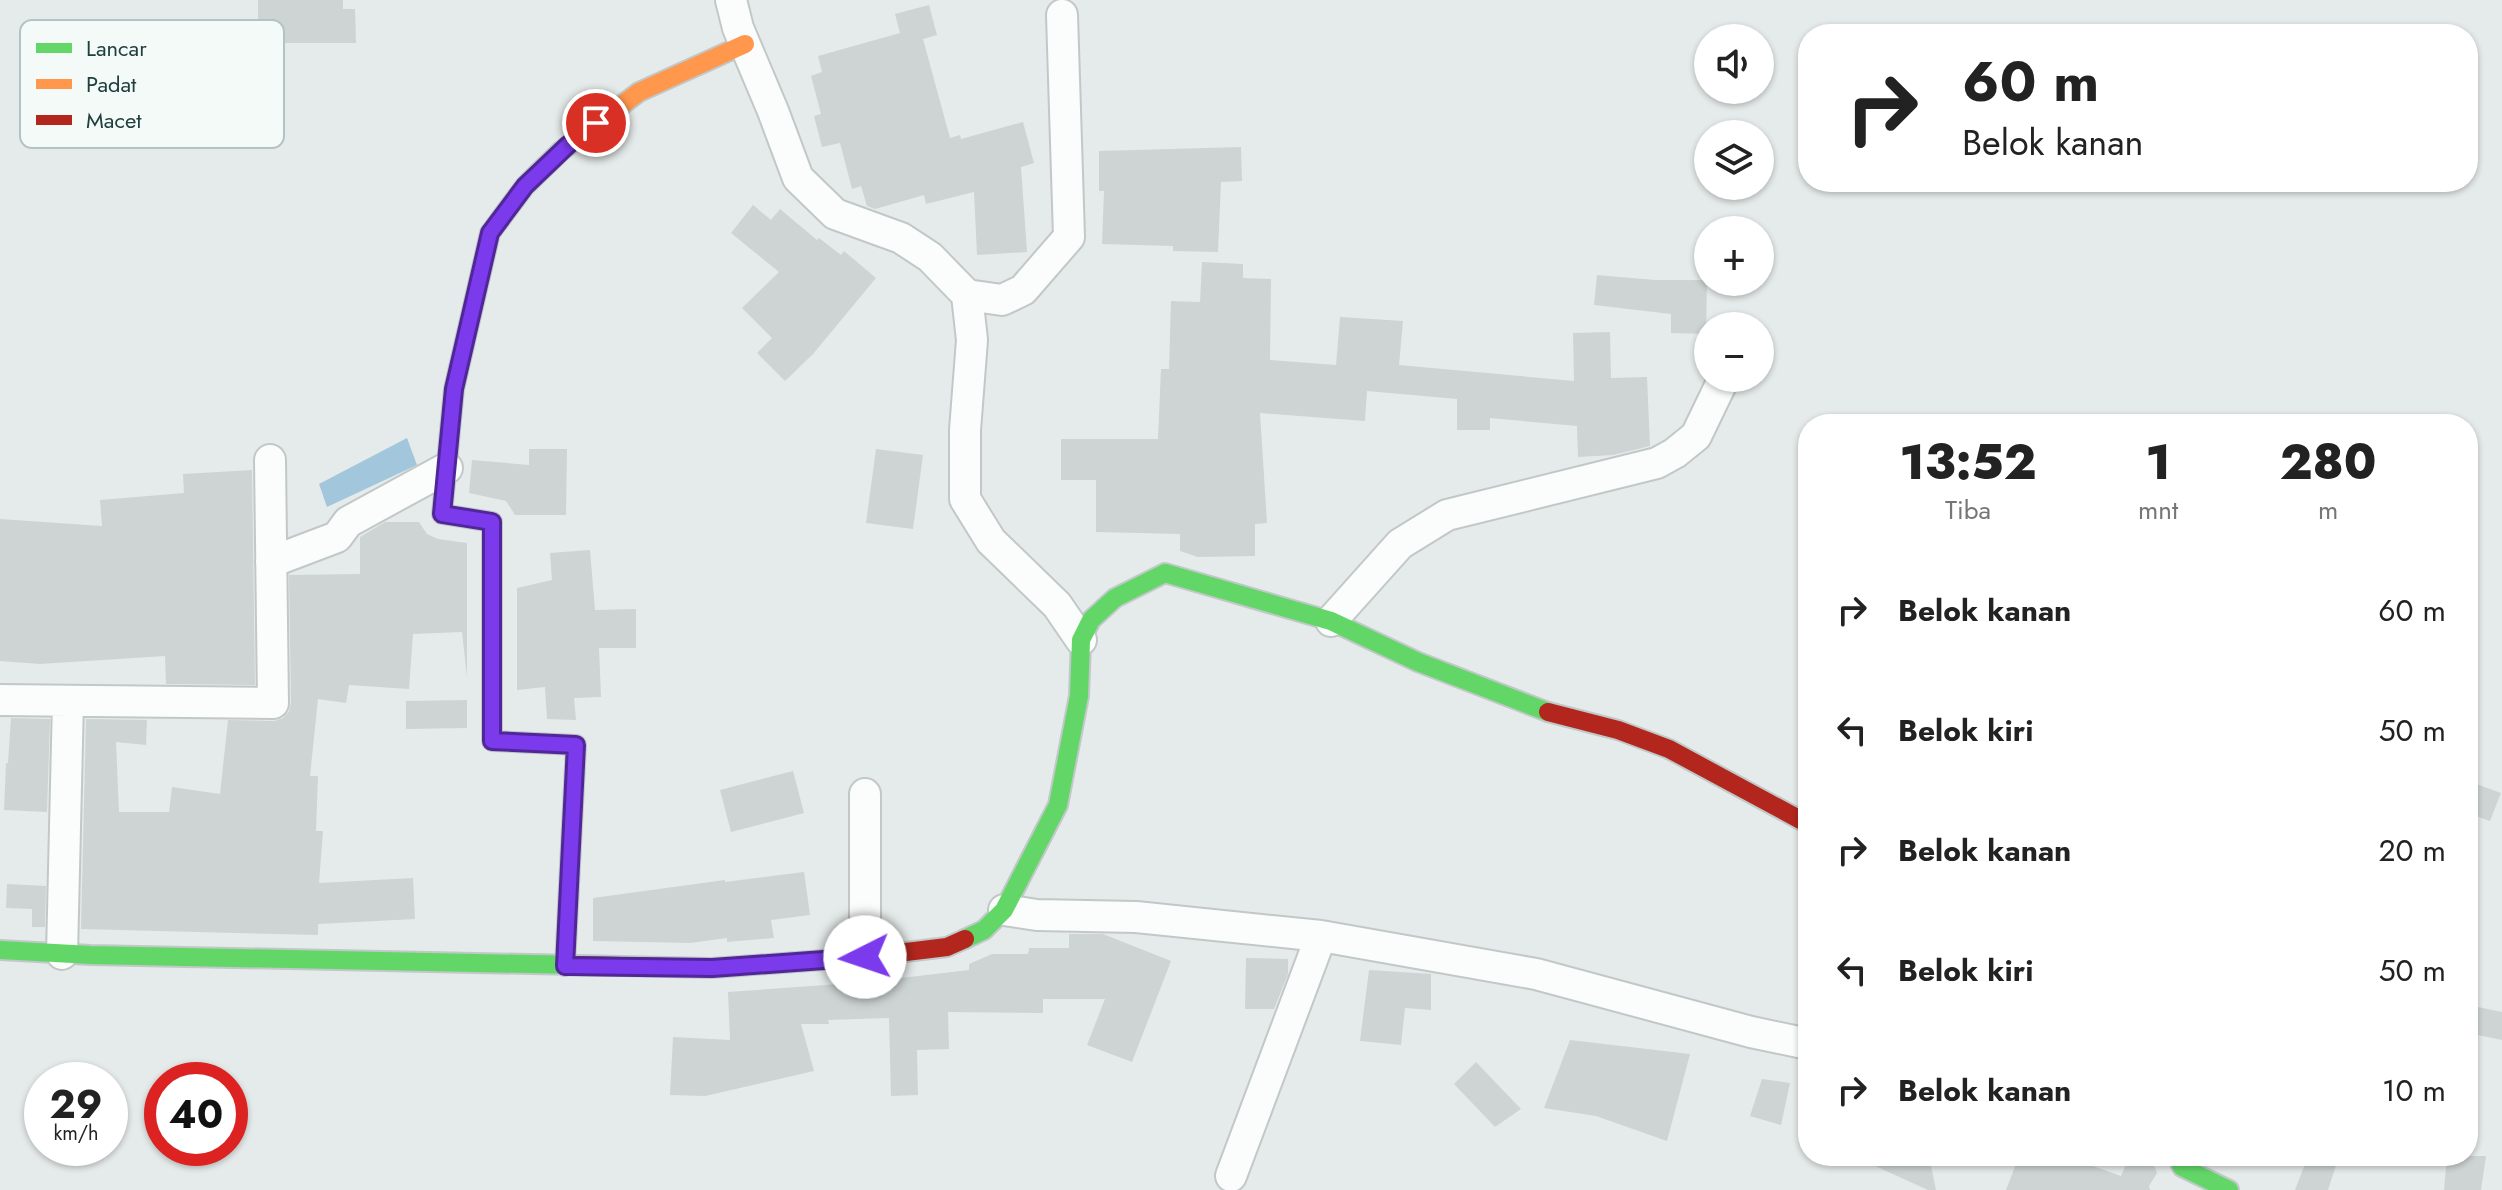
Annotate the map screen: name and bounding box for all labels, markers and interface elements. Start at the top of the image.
legend [20,20,284,148]
map controls [1694,24,1774,392]
button: sound [1694,24,1774,104]
text: Lancar [86,32,147,64]
text: 60 m [1962,41,2099,122]
icon: right [1830,56,1934,160]
text: Padat [86,68,137,100]
pin [562,89,630,157]
icon: arrive [574,101,618,145]
text: Macet [86,104,142,136]
text: Belok kanan [1962,116,2143,168]
button: layers [1694,120,1774,200]
button: + [1694,216,1774,296]
button: − [1694,312,1774,392]
text: 13:52 [1900,428,2036,497]
text: 1 [2145,428,2171,497]
text: 280 [2280,428,2376,497]
text: Tiba [1945,491,1991,529]
text: mnt [2138,491,2178,529]
text: m [2318,491,2338,529]
icon: right [1830,588,1874,632]
text: Belok kanan [1898,589,2071,632]
text: 60 m [2378,589,2446,632]
icon: left [1830,708,1874,752]
text: Belok kiri [1898,709,2033,752]
text: 50 m [2379,709,2446,752]
icon: right [1830,828,1874,872]
text: Belok kanan [1898,829,2071,872]
text: 20 m [2379,829,2446,872]
position arrow [823,915,907,999]
icon: left [1830,948,1874,992]
text: Belok kiri [1898,949,2033,992]
text: 50 m [2379,949,2446,992]
speed limit sign: 40 [144,1062,248,1166]
icon: right [1830,1068,1874,1112]
text: Belok kanan [1898,1069,2071,1112]
text: 10 m [2382,1069,2446,1112]
text: 29 [50,1075,103,1133]
text: km/h [53,1119,99,1148]

